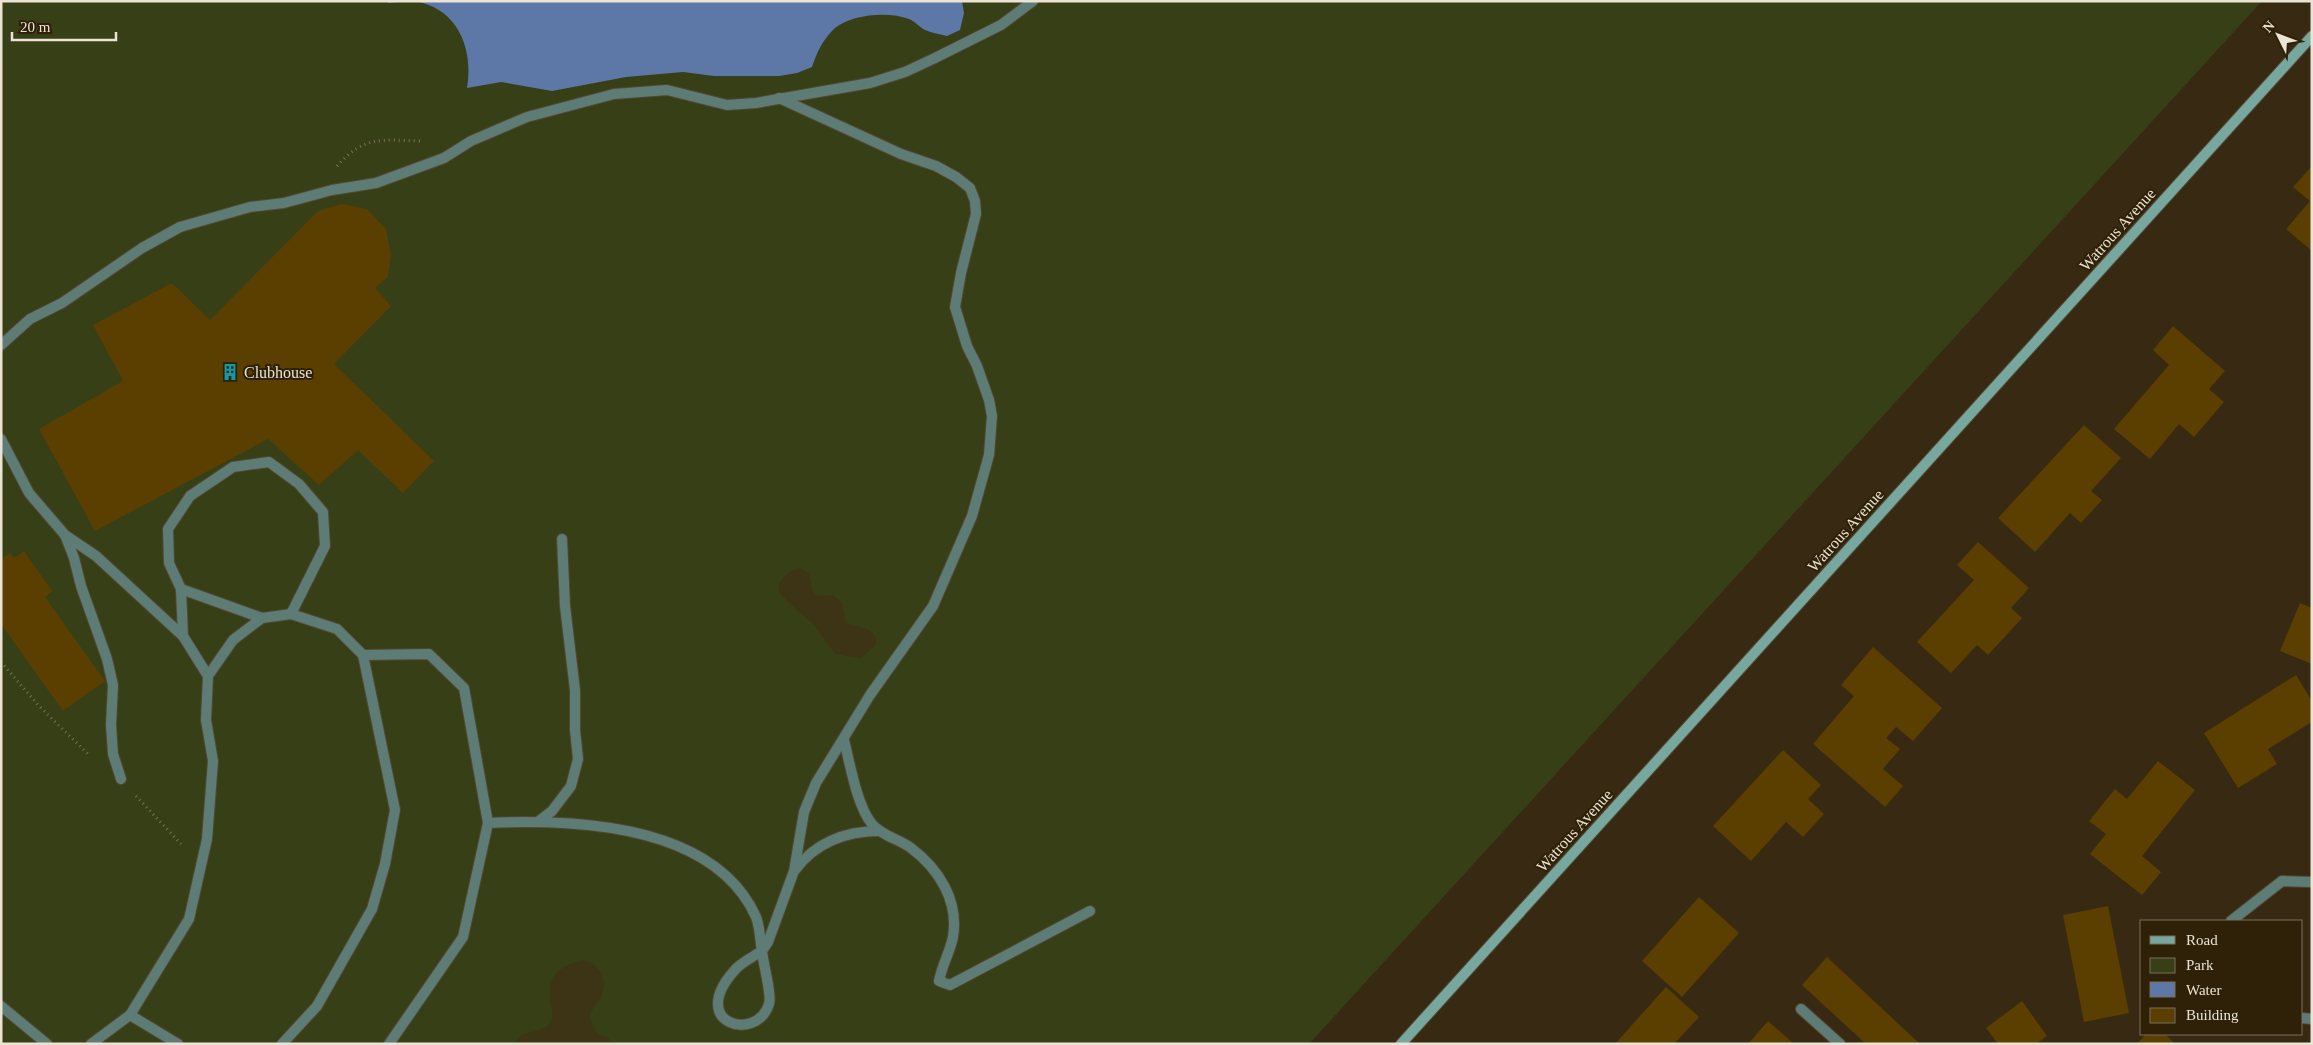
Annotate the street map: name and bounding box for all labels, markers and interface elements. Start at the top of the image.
scale bar [12,10,116,42]
north arrow [2253,10,2303,60]
text: N [2260,18,2278,35]
text: 20 m [20,19,51,35]
street label: Watrous Avenue [2076,185,2159,274]
building icon: Clubhouse [220,362,240,382]
place label: Clubhouse [244,364,312,381]
street label: Watrous Avenue [1804,486,1887,575]
street label: Watrous Avenue [1533,786,1616,875]
legend [2140,920,2303,1035]
text: Road [2186,932,2218,948]
text: Park [2186,957,2214,973]
text: Water [2186,982,2221,998]
text: Building [2186,1007,2239,1023]

